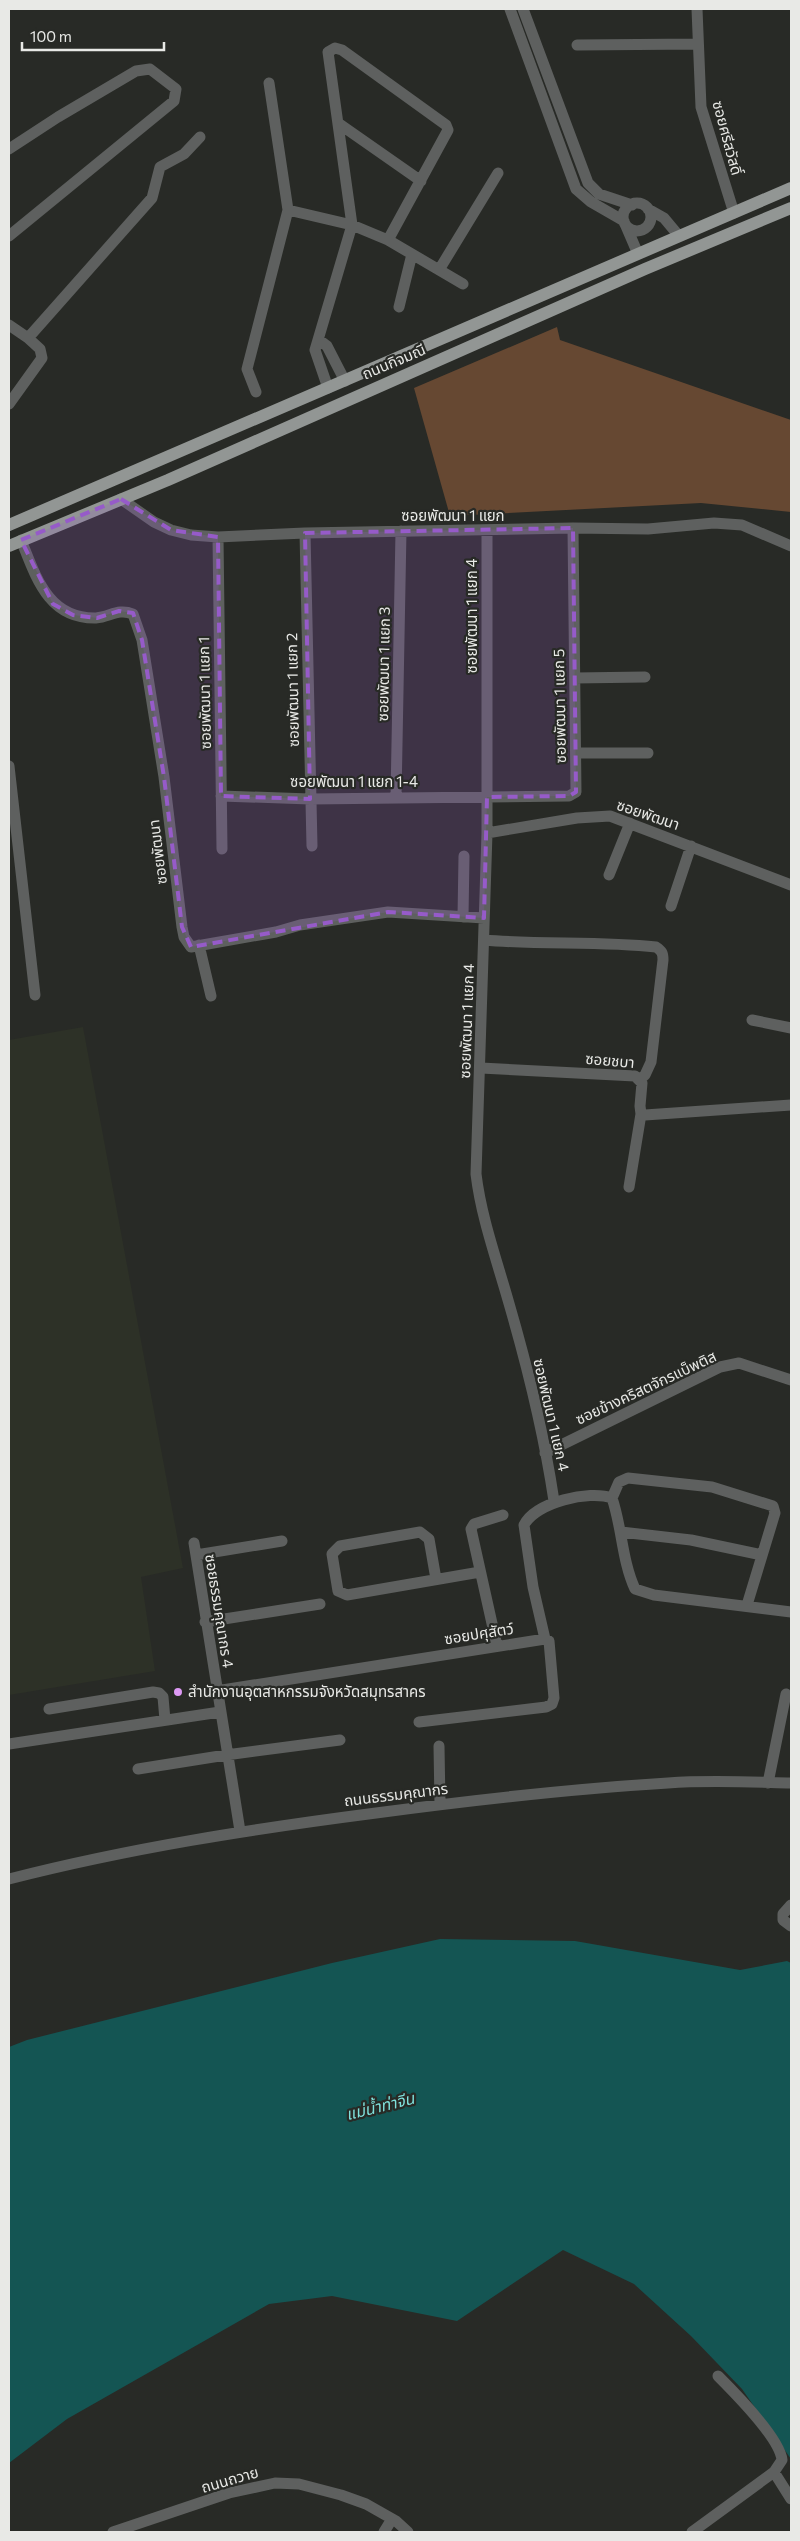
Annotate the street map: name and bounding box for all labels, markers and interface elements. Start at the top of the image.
scale bar [22,20,165,52]
text: 100 m [30,27,72,45]
street label: ซอยศรีสวัสดิ์ [709,99,747,177]
street label: ถนนกิจมณี [359,340,428,383]
street label: ซอยพัฒนา 1 แยก [401,506,505,524]
street label: ซอยพัฒนา 1 แยก 4 [462,558,480,674]
street label: ซอยพัฒนา 1 แยก 3 [373,606,393,721]
street label: ซอยพัฒนา 1 แยก 2 [282,633,302,747]
street label: ซอยพัฒนา 1 แยก 1 [194,637,214,749]
street label: ซอยพัฒนา 1 แยก 5 [549,648,569,764]
street label: ซอยพัฒนา 1 แยก 1-4 [290,772,418,790]
street label: ซอยพัฒนา [615,795,682,833]
street label: ซอยพัฒนา [144,819,170,886]
street label: ซอยพัฒนา 1 แยก 4 [455,963,477,1079]
street label: ซอยชบา [585,1049,635,1071]
street label: ซอยข้างคริสตจักรแบ็พติส [572,1346,719,1428]
street label: ซอยพัฒนา 1 แยก 4 [530,1357,574,1473]
street label: ซอยธรรมคุณากร 4 [201,1553,238,1669]
street label: ซอยปศุสัตว์ [443,1619,515,1648]
place label: สำนักงานอุตสาหกรรมจังหวัดสมุทรสาคร [188,1682,426,1701]
marker: สำนักงานอุตสาหกรรมจังหวัดสมุทรสาคร [172,1686,184,1698]
street label: ถนนธรรมคุณากร [343,1779,449,1810]
water label: แม่น้ำท่าจีน [343,2087,417,2123]
street label: ถนนถวาย [199,2462,260,2496]

